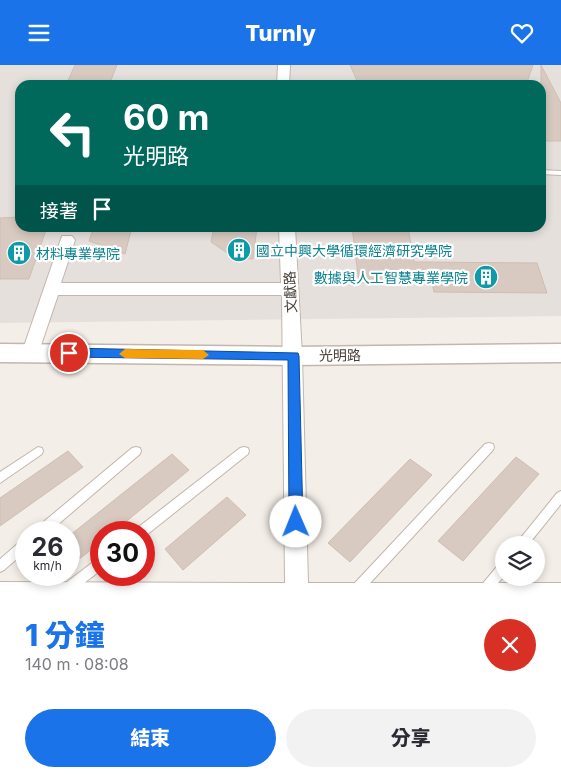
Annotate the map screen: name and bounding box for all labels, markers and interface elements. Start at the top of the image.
icon: menu [25,19,53,47]
icon: heart [508,19,536,47]
text: Turnly [245,20,316,46]
text: 60 m [123,96,210,138]
icon: left [40,100,105,165]
text: 光明路 [123,143,189,169]
icon: arrive [88,195,116,223]
text: 接著 [40,200,78,223]
building icon: 國立中興大學循環經濟研究學院 [226,237,252,263]
building icon: 材料專業學院 [6,240,32,266]
place label: 國立中興大學循環經濟研究學院 [256,242,452,259]
place label: 材料專業學院 [36,245,120,262]
building icon: 數據與人工智慧專業學院 [473,264,499,290]
place label: 數據與人工智慧專業學院 [314,269,468,286]
street label: 文獻路 [280,271,300,313]
pin [48,332,90,374]
icon: arrive [55,339,83,367]
street label: 光明路 [319,346,361,364]
position arrow [269,495,321,547]
speed limit sign: 30 [90,521,155,586]
text: 26 [32,532,63,562]
map controls [495,536,545,586]
button: layers [495,536,545,586]
text: km/h [33,558,62,573]
text: 1 分鐘 [25,617,105,653]
button: close [484,619,536,671]
text: 140 m · 08:08 [25,654,129,674]
button: 結束 [25,709,276,767]
button: 分享 [286,709,536,767]

